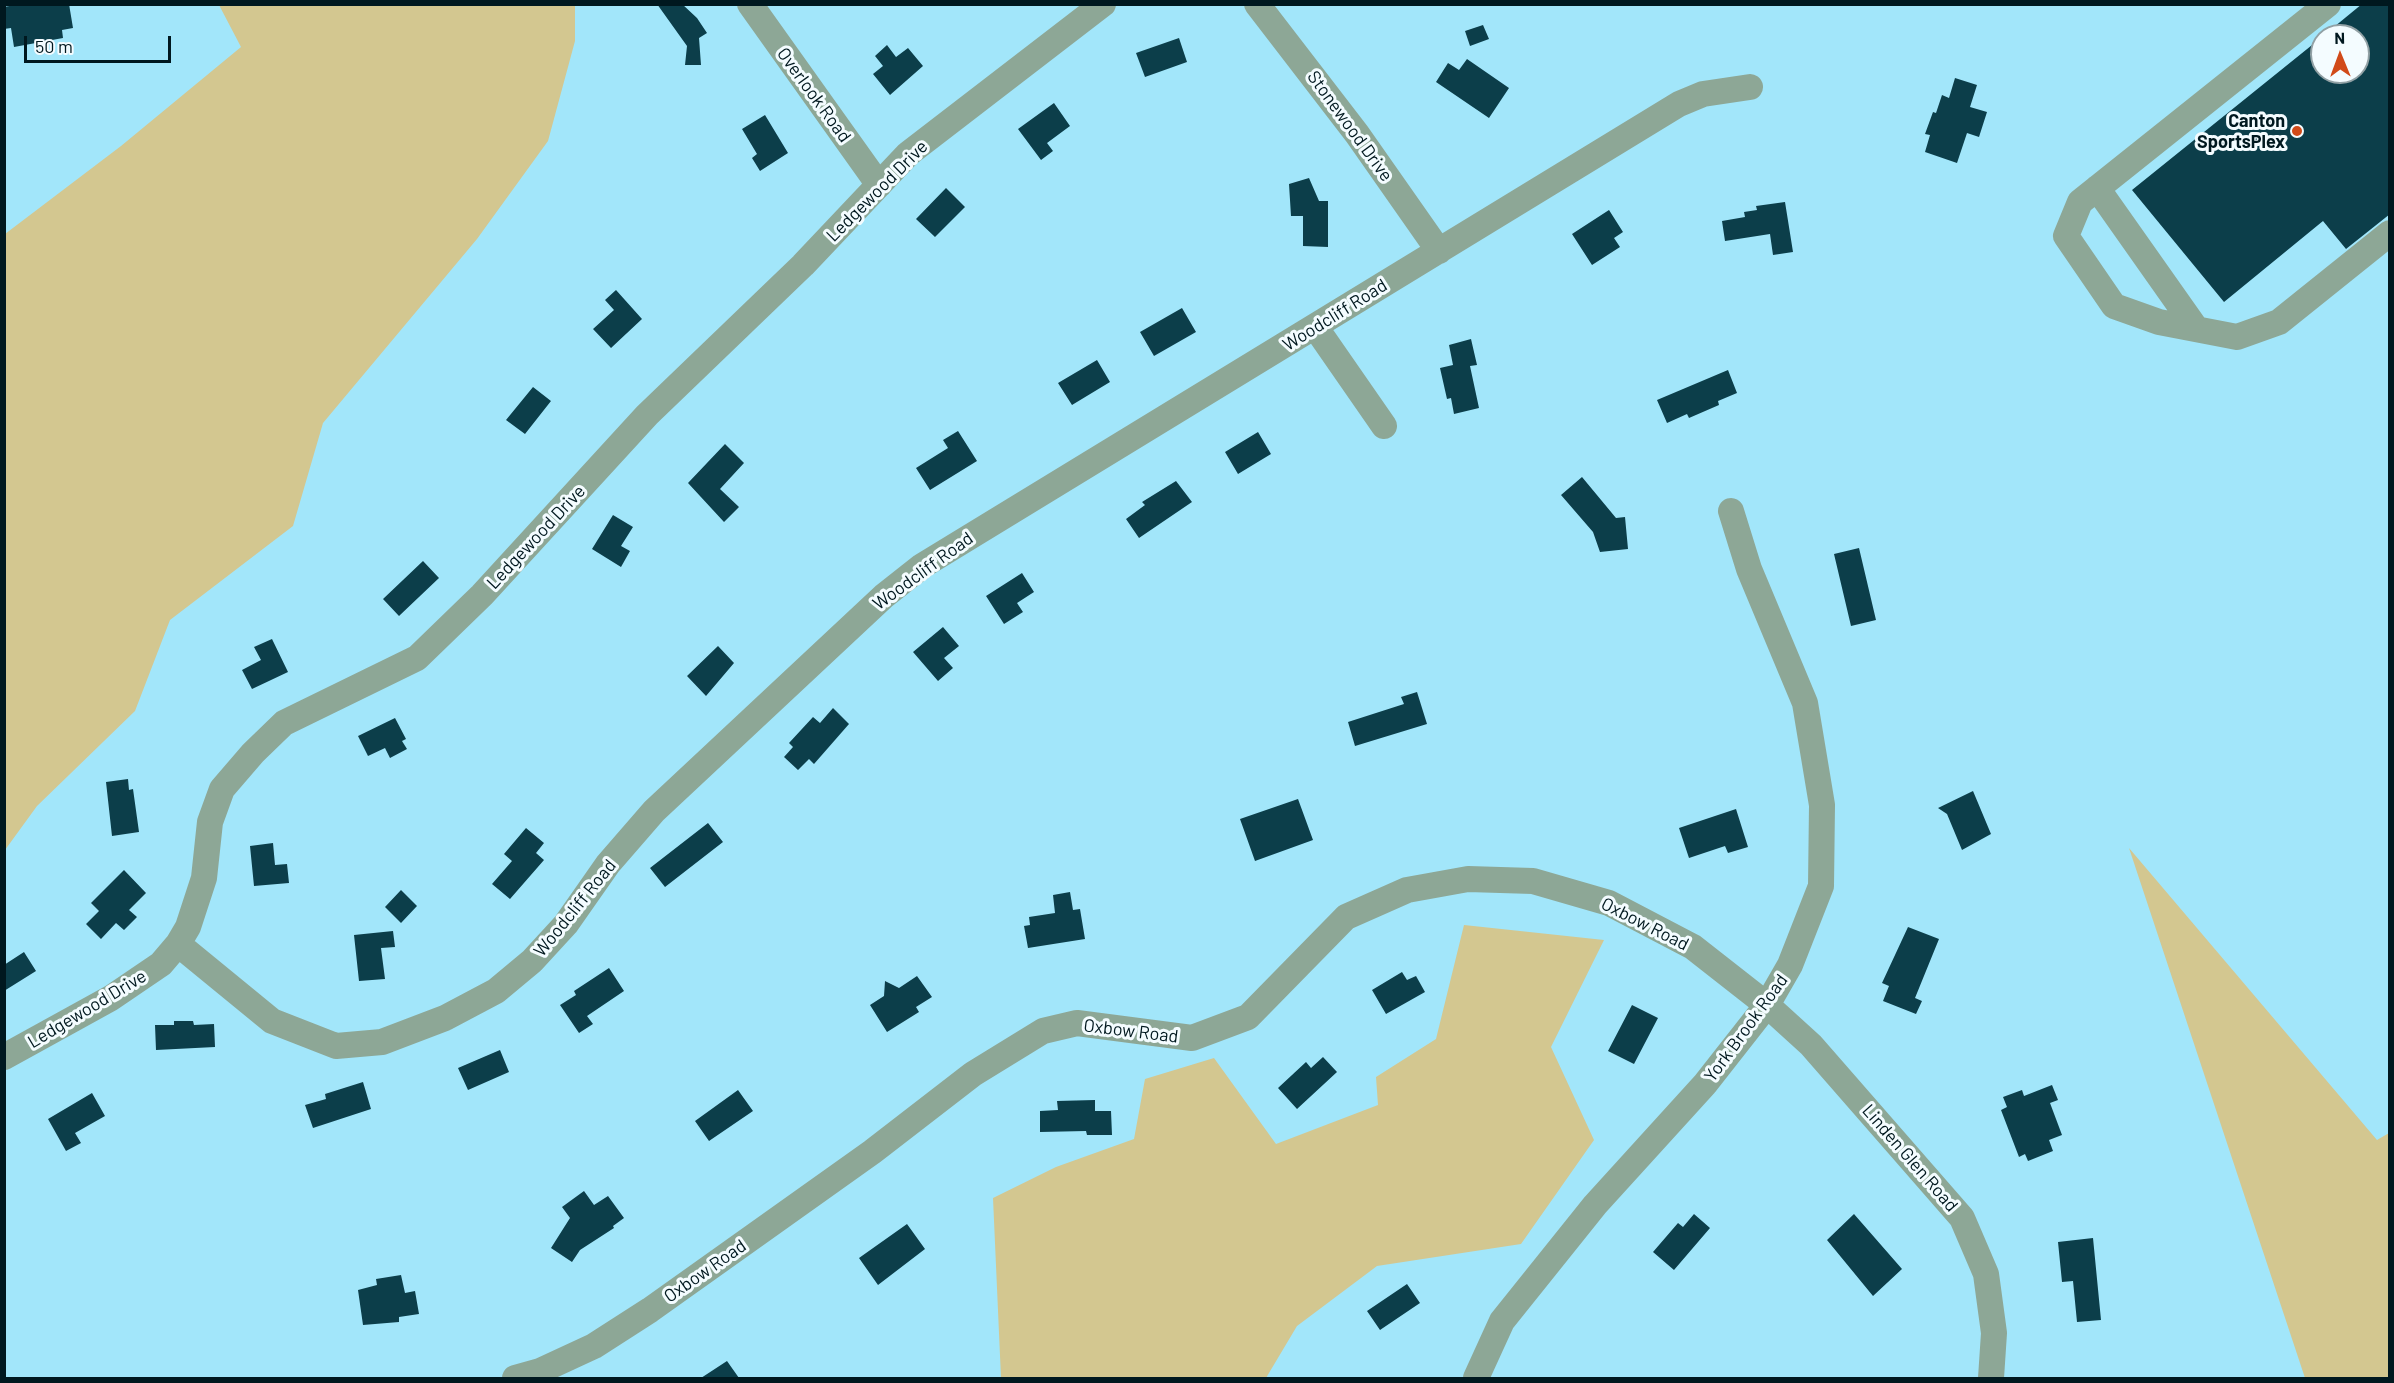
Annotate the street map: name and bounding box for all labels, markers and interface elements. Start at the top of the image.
scale bar [27,24,174,62]
north arrow [2310,24,2370,84]
text: N [2334,28,2345,47]
text: 50 m [35,35,73,57]
street label: Overlook Road [772,43,856,147]
street label: Stonewood Drive [1303,67,1397,185]
place label: Canton SportsPlex [2197,110,2285,152]
marker: Canton SportsPlex [2290,124,2304,138]
street label: Ledgewood Drive [822,136,932,246]
street label: Woodcliff Road [1279,274,1391,356]
street label: Ledgewood Drive [482,480,590,594]
street label: Woodcliff Road [869,527,977,615]
street label: Woodcliff Road [529,855,621,961]
street label: Oxbow Road [1598,893,1692,955]
street label: Ledgewood Drive [24,965,150,1053]
street label: York Brook Road [1700,970,1792,1086]
street label: Oxbow Road [1082,1014,1180,1048]
street label: Linden Glen Road [1858,1100,1962,1216]
street label: Oxbow Road [660,1235,750,1307]

